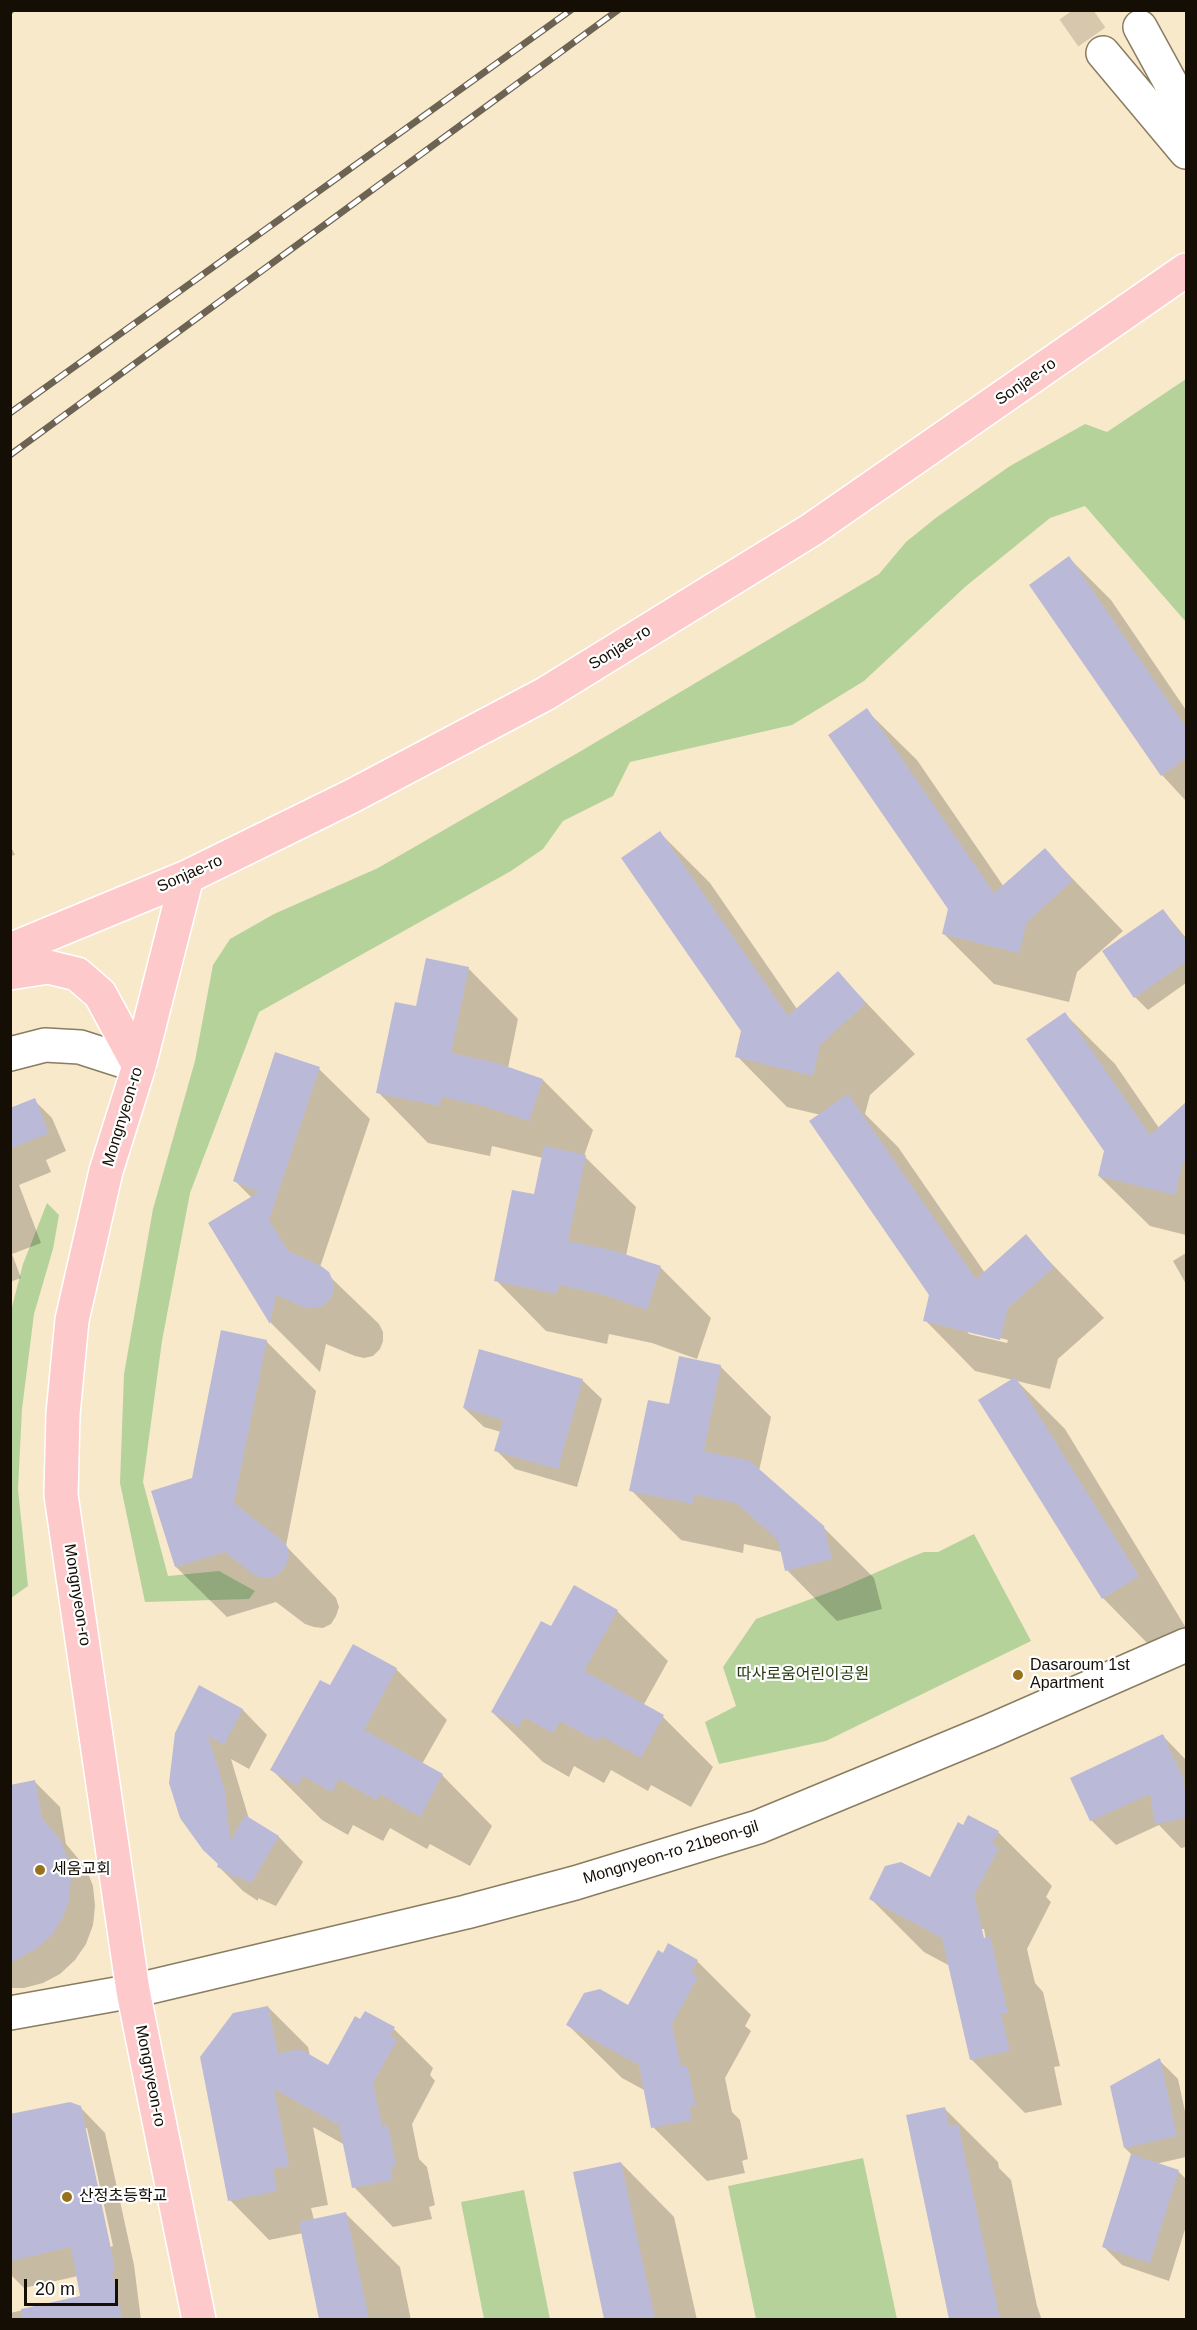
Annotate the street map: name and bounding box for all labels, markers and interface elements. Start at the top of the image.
street label: Sonjae-ro [992,354,1060,410]
street label: Sonjae-ro [585,621,655,675]
street label: Sonjae-ro [154,851,226,897]
street label: Mongnyeon-ro [99,1065,147,1169]
street label: Mongnyeon-ro [59,1543,95,1647]
place label: Dasaroum 1st Apartment [1030,1656,1130,1694]
park label: 따사로움어린이공원 [737,1665,869,1685]
marker: Dasaroum 1st Apartment [1011,1668,1025,1682]
street label: Mongnyeon-ro 21beon-gil [581,1817,761,1889]
place label: 세움교회 [52,1860,111,1880]
marker: 세움교회 [33,1863,47,1877]
street label: Mongnyeon-ro [131,2024,169,2128]
place label: 산정초등학교 [79,2187,167,2207]
marker: 산정초등학교 [60,2190,74,2204]
scale bar [27,2267,122,2305]
text: 20 m [35,2279,75,2299]

